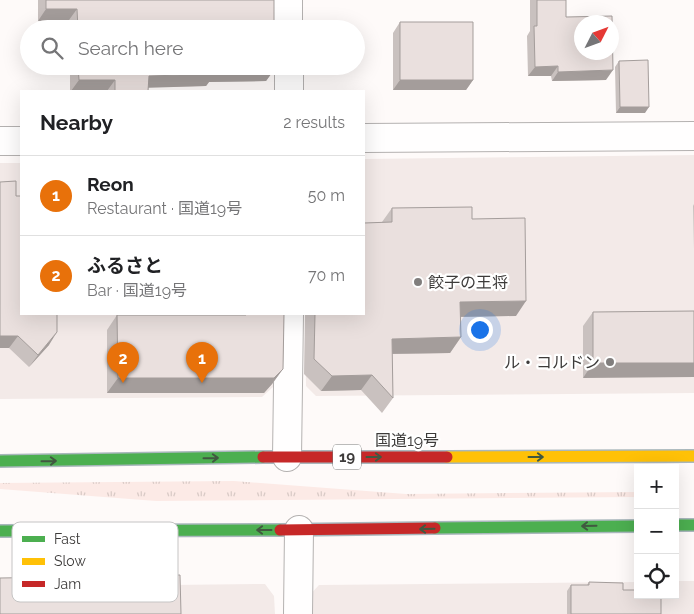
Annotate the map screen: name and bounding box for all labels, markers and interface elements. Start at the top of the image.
north arrow [574,15,619,60]
search box [20,20,365,75]
icon: search [38,34,66,62]
text: Search here [78,37,184,59]
text: Nearby [40,110,113,135]
text: 2 results [283,113,345,132]
text: Reon [87,173,134,195]
text: 1 [52,186,60,205]
text: 50 m [308,186,345,205]
text: Restaurant · 国道19号 [87,199,242,218]
text: ふるさと [87,254,163,276]
text: 2 [51,266,61,285]
text: 70 m [308,266,345,285]
place label: 餃子の王将 [428,273,508,292]
marker: 餃子の王将 [412,276,424,288]
text: Bar · 国道19号 [87,281,187,300]
your location [467,317,493,343]
pin: 2 [107,342,139,383]
pin: 1 [186,342,218,383]
place label: ル・コルドン [504,353,600,372]
marker: ル・コルドン [604,356,616,368]
street label: 国道19号 [375,431,439,450]
road number: 19 [333,444,361,470]
one-way arrow [365,452,381,462]
one-way arrow [528,452,544,462]
one-way arrow [202,453,219,463]
one-way arrow [40,456,56,465]
map controls [634,464,679,599]
button: + [634,464,679,509]
button: − [634,509,679,554]
one-way arrow [581,521,598,531]
legend [12,522,178,602]
one-way arrow [419,524,435,533]
one-way arrow [256,525,272,535]
text: Fast [54,531,81,547]
text: Slow [54,553,86,569]
button: locate [634,554,679,599]
text: Jam [54,576,81,592]

